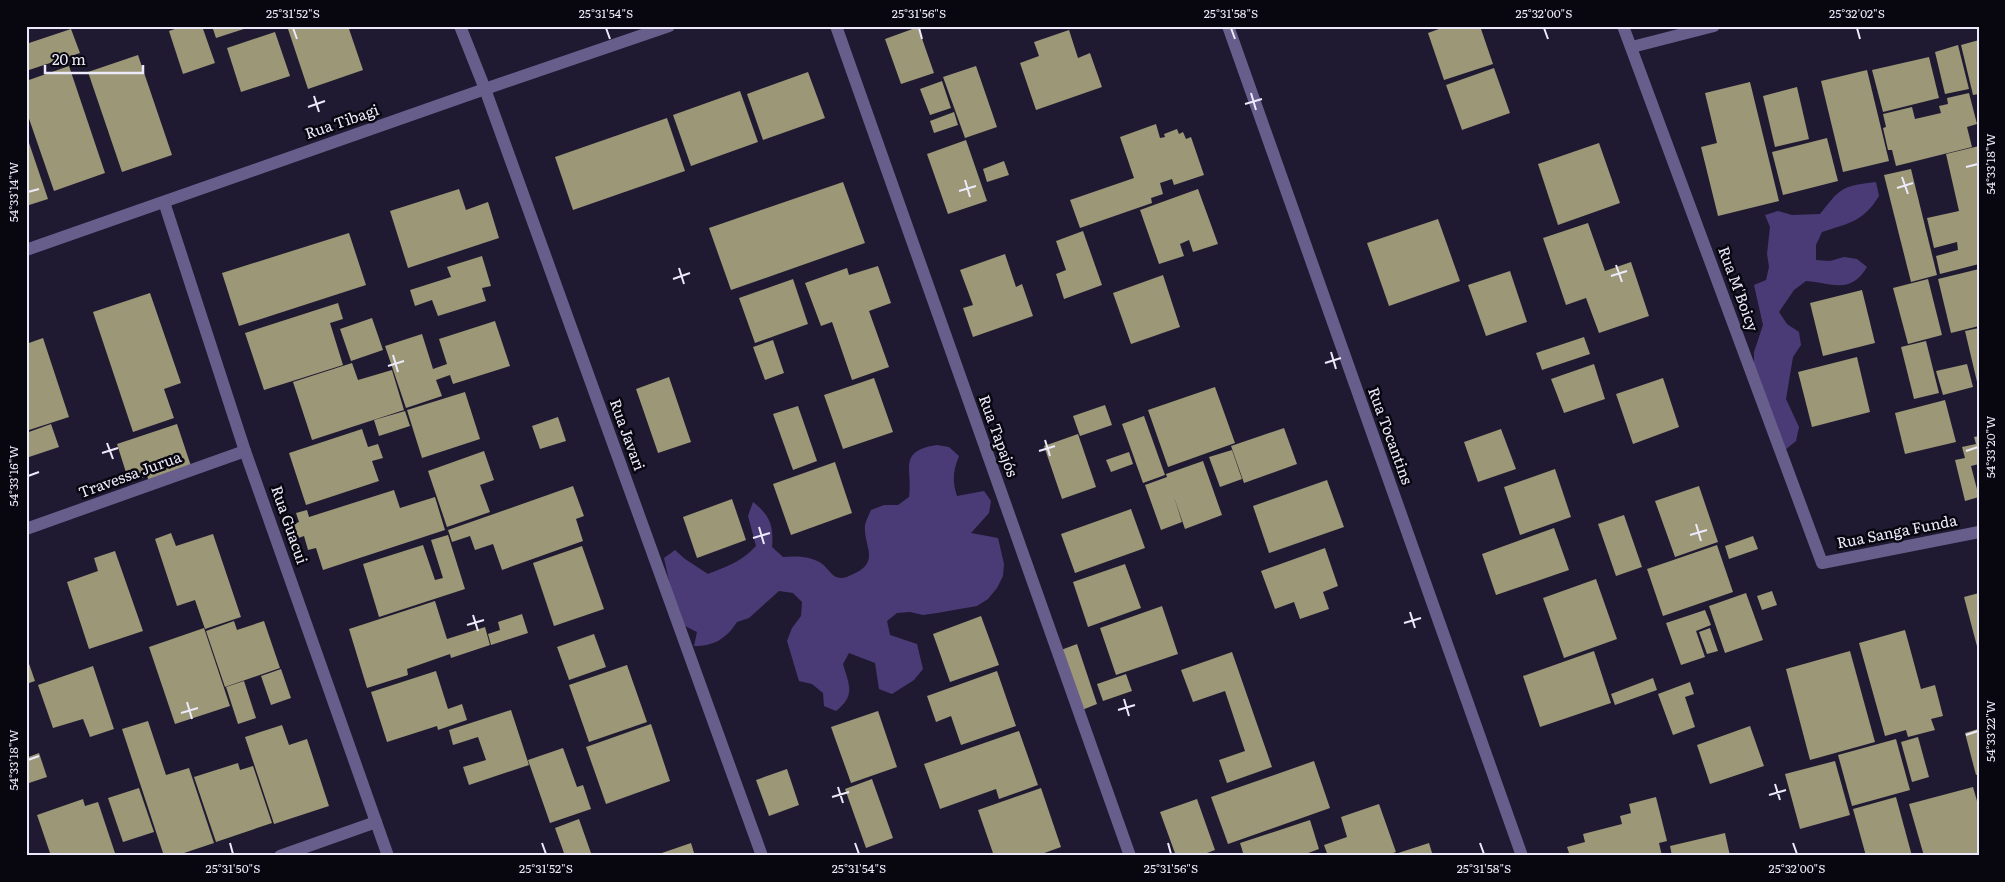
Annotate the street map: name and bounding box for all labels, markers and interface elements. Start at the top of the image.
text: 25°31'52"S [266,4,320,22]
text: 25°31'54"S [579,4,633,22]
text: 25°31'56"S [892,4,946,22]
text: 25°31'58"S [1204,4,1258,22]
text: 25°32'00"S [1516,4,1572,22]
text: 25°32'02"S [1829,4,1885,22]
scale bar [45,42,142,74]
text: 20 m [52,47,86,70]
street label: Rua Tibagi [301,97,382,144]
text: 54°33'18"W [1981,133,1999,195]
text: 54°33'14"W [4,162,22,222]
street label: Rua M'Boicy [1713,243,1766,335]
street label: Rua Tocantins [1363,384,1420,488]
street label: Rua Tapajós [974,391,1025,480]
street label: Rua Javari [605,395,652,474]
text: 54°33'20"W [1981,416,1999,478]
street label: Travessa Jurua [75,444,185,503]
text: 54°33'16"W [4,446,22,506]
street label: Rua Guacui [266,482,315,567]
street label: Rua Sanga Funda [1834,507,1960,553]
text: 54°33'22"W [1981,700,1999,762]
text: 54°33'18"W [4,729,22,791]
text: 25°31'50"S [206,859,260,877]
text: 25°31'52"S [519,859,573,877]
text: 25°31'54"S [832,859,886,877]
text: 25°31'56"S [1144,859,1198,877]
text: 25°31'58"S [1457,859,1511,877]
text: 25°32'00"S [1769,859,1825,877]

